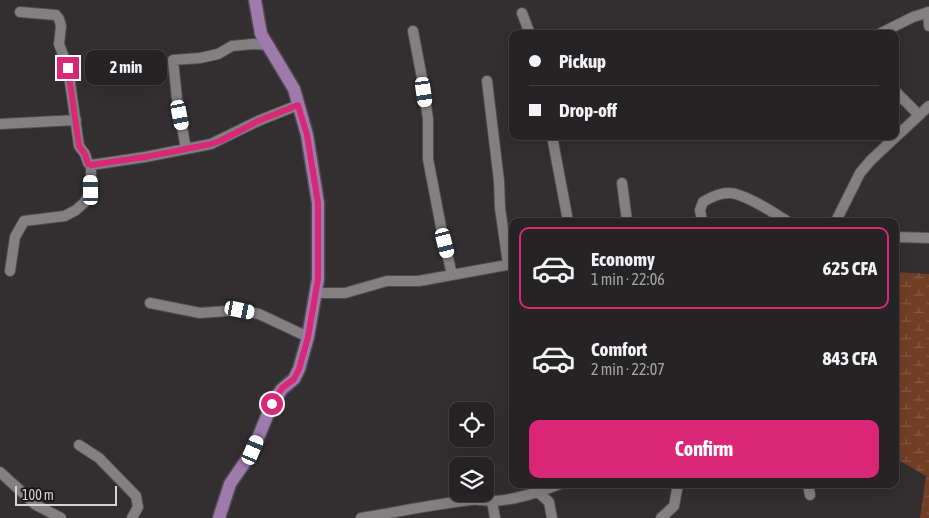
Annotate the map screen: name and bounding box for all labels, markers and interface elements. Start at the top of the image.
callout: 2 min [86,50,168,86]
text: Pickup [559,50,606,72]
route end [57,57,79,79]
text: 2 min [110,58,142,76]
car [414,76,433,108]
car [169,99,190,131]
text: Drop-off [559,99,617,121]
car [83,175,98,205]
car [434,227,455,259]
icon: car [531,246,576,291]
text: Economy [591,248,655,270]
text: 625 CFA [822,257,877,279]
text: 1 min · 22:06 [591,270,665,288]
car [223,300,256,320]
icon: car [531,336,576,381]
text: Comfort [591,338,647,360]
text: 843 CFA [822,347,877,369]
text: 2 min · 22:07 [591,360,665,378]
route start [261,393,283,415]
map controls [449,402,494,502]
button: locate [449,402,494,447]
button: Confirm [529,420,879,478]
car [240,433,265,467]
button: layers [449,457,494,502]
scale bar [15,483,118,506]
text: 100 m [22,487,54,503]

